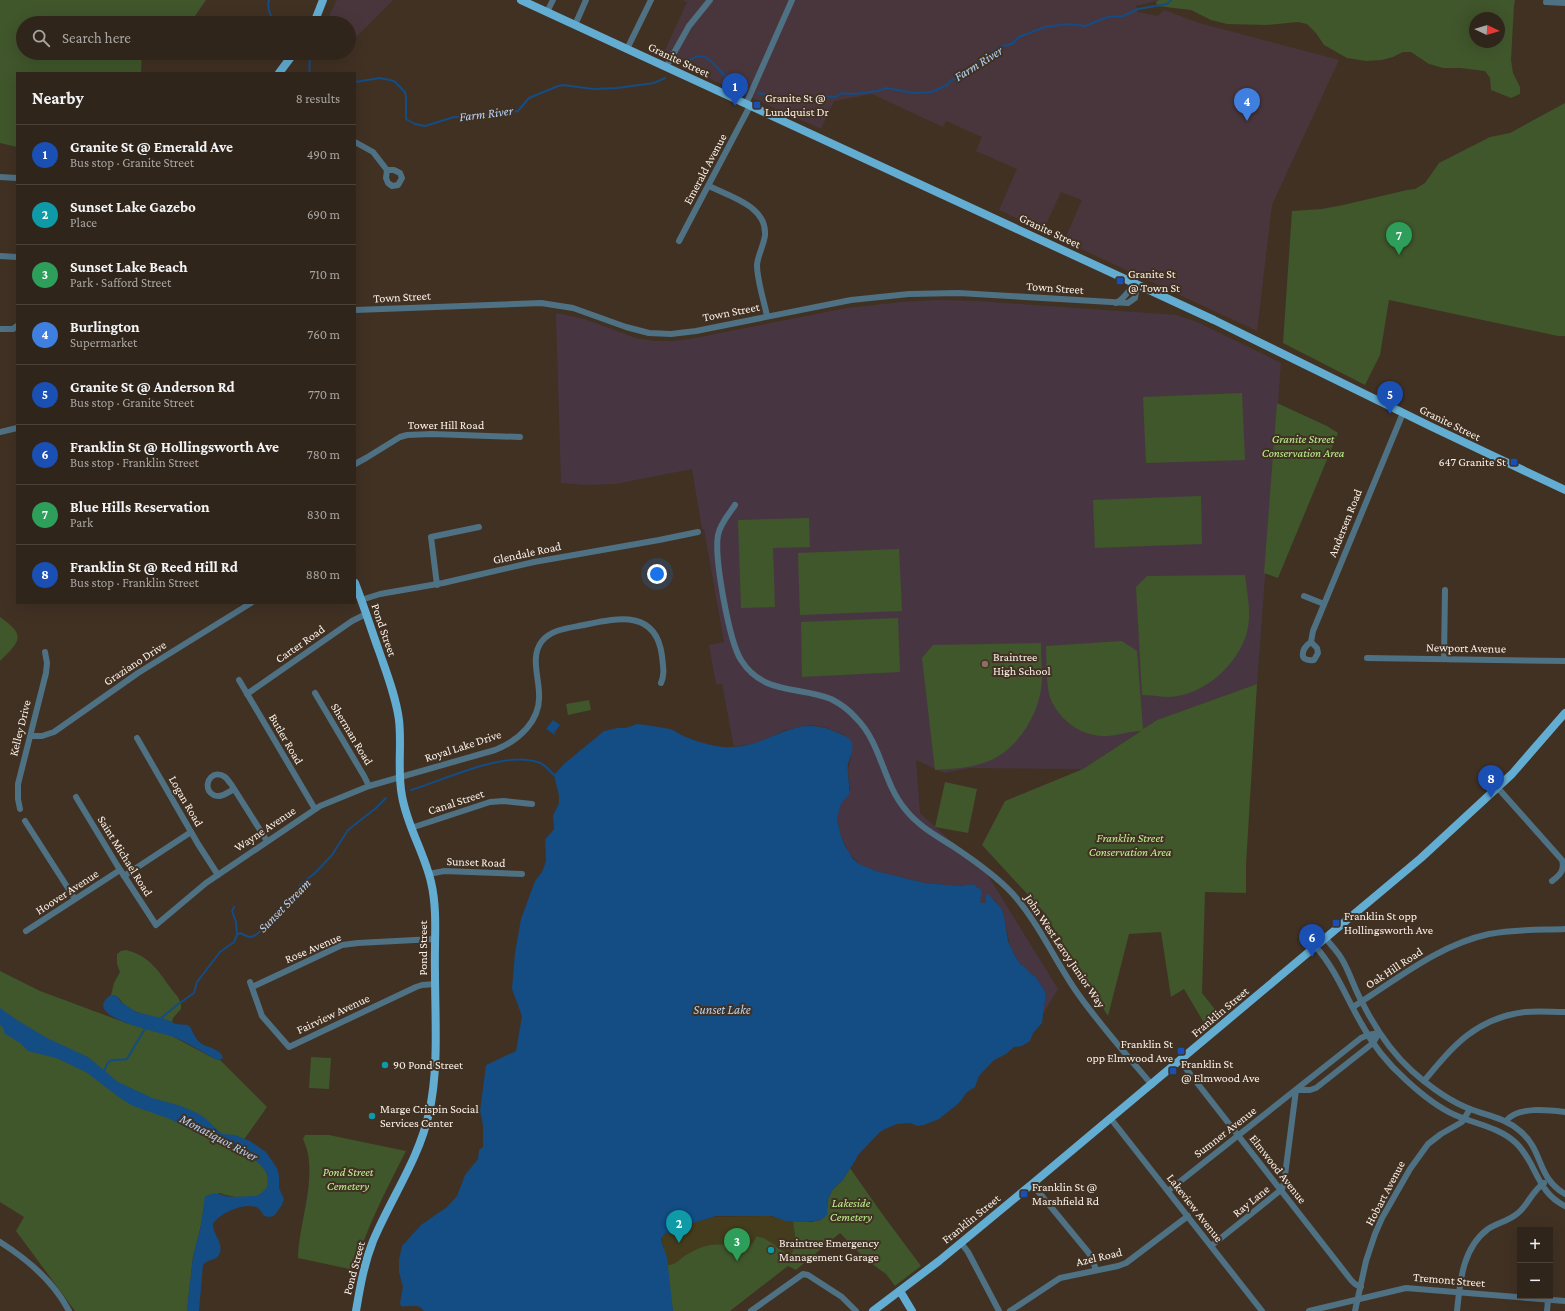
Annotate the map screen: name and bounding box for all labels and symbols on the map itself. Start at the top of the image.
north arrow [1469,12,1505,48]
street label: Granite Street [646,40,713,81]
water label: Farm River [951,42,1006,84]
pin: 1 [722,73,748,106]
pin: 4 [1234,88,1260,121]
place label: Granite St @ Lundquist Dr [765,91,830,119]
marker: Granite St @ Lundquist Dr [752,100,762,110]
water label: Farm River [458,103,514,124]
street label: Emerald Avenue [680,131,730,207]
street label: Granite Street [1017,211,1084,252]
pin: 7 [1386,222,1412,255]
place label: Granite St @ Town St [1128,267,1181,295]
marker: Granite St @ Town St [1115,276,1125,286]
street label: Town Street [1026,279,1085,297]
street label: Town Street [373,288,432,305]
street label: Town Street [701,299,762,324]
pin: 5 [1377,381,1403,414]
street label: Granite Street [1417,402,1484,444]
street label: Tower Hill Road [408,418,485,432]
park label: Granite Street Conservation Area [1262,432,1345,460]
place label: 647 Granite St [1439,455,1507,469]
marker: 647 Granite St [1509,457,1519,467]
street label: Andersen Road [1325,486,1365,559]
street label: Glendale Road [492,539,563,567]
your location [647,564,667,584]
street label: Pond Street [368,602,400,659]
street label: Carter Road [273,622,328,666]
street label: Graziano Drive [101,638,169,688]
street label: Newport Avenue [1426,640,1506,656]
place label: Braintree High School [993,650,1051,678]
marker: Braintree High School [980,659,990,669]
street label: Kelley Drive [6,698,34,758]
street label: Sherman Road [328,700,376,768]
street label: Butler Road [266,711,306,767]
street label: Royal Lake Drive [423,727,503,765]
pin: 8 [1478,765,1504,798]
street label: Logan Road [166,773,206,829]
street label: Canal Street [426,786,487,818]
street label: Wayne Avenue [232,803,298,855]
street label: Saint Michael Road [95,813,156,899]
park label: Franklin Street Conservation Area [1089,831,1172,859]
street label: Sunset Road [446,854,506,870]
street label: Hoover Avenue [33,866,101,918]
water label: Sunset Stream [255,875,314,935]
street label: John West Leroy Junior Way [1021,891,1108,1011]
place label: Franklin St opp Hollingsworth Ave [1344,909,1433,937]
marker: Franklin St opp Hollingsworth Ave [1331,918,1341,928]
street label: Pond Street [416,920,430,975]
pin: 6 [1299,924,1325,957]
street label: Rose Avenue [283,930,343,966]
street label: Oak Hill Road [1363,944,1426,992]
street label: Franklin Street [1188,983,1252,1040]
street label: Fairview Avenue [294,991,372,1037]
water label: Sunset Lake [693,1002,751,1017]
place label: Franklin St opp Elmwood Ave [1086,1037,1174,1065]
marker: Franklin St opp Elmwood Ave [1176,1046,1186,1056]
place label: Franklin St @ Elmwood Ave [1181,1057,1260,1085]
place label: 90 Pond Street [393,1058,464,1072]
marker: 90 Pond Street [380,1060,390,1070]
marker: Franklin St @ Elmwood Ave [1168,1066,1178,1076]
place label: Marge Crispin Social Services Center [380,1102,479,1130]
street label: Sumner Avenue [1191,1103,1259,1161]
water label: Monatiquot River [176,1110,261,1164]
marker: Marge Crispin Social Services Center [367,1111,377,1121]
street label: Elmwood Avenue [1247,1132,1309,1206]
street label: Hobart Avenue [1362,1158,1408,1228]
park label: Pond Street Cemetery [323,1165,374,1193]
street label: Lakeview Avenue [1164,1171,1226,1245]
place label: Franklin St @ Marshfield Rd [1032,1180,1100,1208]
street label: Ray Lane [1230,1182,1272,1220]
marker: Franklin St @ Marshfield Rd [1019,1189,1029,1199]
street label: Franklin Street [939,1191,1004,1247]
park label: Lakeside Cemetery [830,1196,872,1224]
pin: 2 [666,1210,692,1243]
pin: 3 [724,1228,750,1261]
place label: Braintree Emergency Management Garage [779,1236,879,1264]
street label: Pond Street [340,1239,368,1296]
marker: Braintree Emergency Management Garage [766,1245,776,1255]
street label: Azel Road [1075,1245,1124,1269]
street label: Tremont Street [1412,1270,1487,1290]

